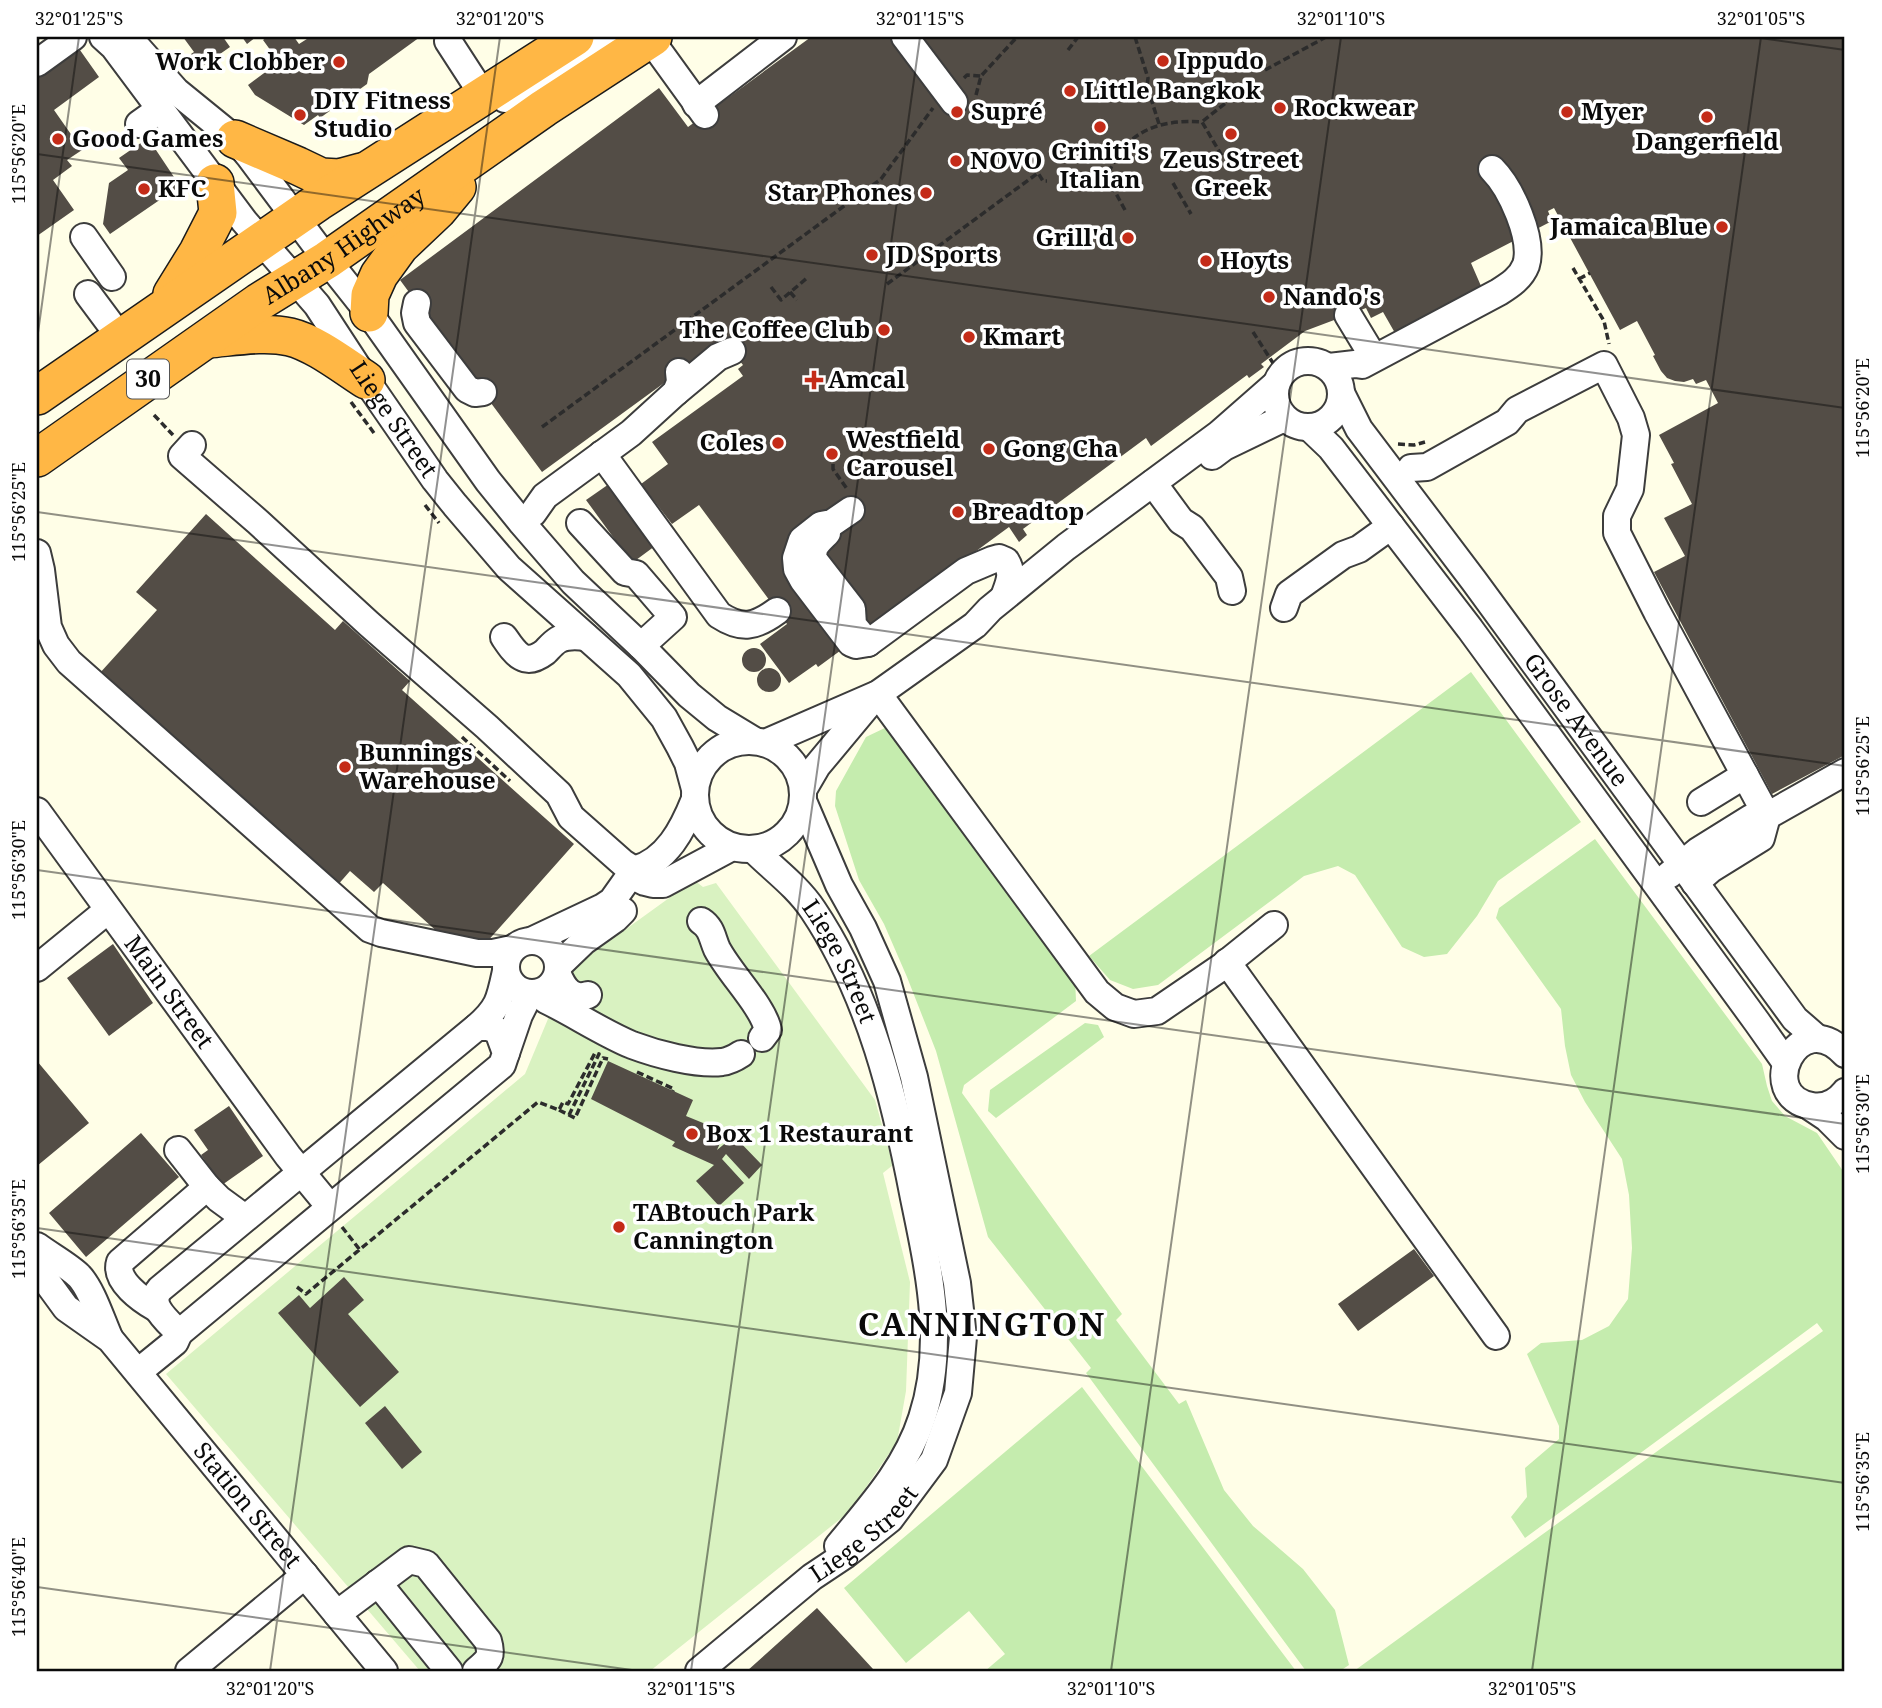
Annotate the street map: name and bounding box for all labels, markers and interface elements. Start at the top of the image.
text: 32°01'25"S [35,6,123,30]
text: 32°01'20"S [456,6,544,30]
text: 32°01'15"S [876,6,964,30]
text: 32°01'10"S [1297,6,1385,30]
text: 32°01'05"S [1717,6,1805,30]
place label: Ippudo [1177,43,1264,76]
place label: Work Clobber [155,44,325,77]
marker: Ippudo [1155,53,1171,69]
marker: Work Clobber [331,54,347,70]
place label: Little Bangkok [1084,73,1262,106]
place label: DIY Fitness Studio [314,83,451,144]
marker: Little Bangkok [1062,83,1078,99]
place label: Rockwear [1294,90,1415,123]
place label: Supré [971,94,1043,127]
place label: Myer [1581,94,1644,127]
marker: Rockwear [1272,100,1288,116]
text: 115°56'20"E [6,104,30,204]
marker: Supré [949,104,965,120]
marker: Myer [1559,104,1575,120]
marker: DIY Fitness Studio [292,107,308,123]
marker: Dangerfield [1699,109,1715,125]
marker: Criniti's Italian [1092,119,1108,135]
place label: Good Games [72,121,224,154]
place label: Dangerfield [1635,124,1779,157]
marker: Zeus Street Greek [1223,126,1239,142]
marker: Good Games [50,131,66,147]
place label: Criniti's Italian [1051,134,1149,195]
place label: Zeus Street Greek [1163,142,1300,203]
place label: NOVO [970,143,1042,176]
marker: NOVO [948,153,964,169]
place label: KFC [158,171,207,204]
place label: Star Phones [768,175,912,208]
street label: Albany Highway [255,178,431,311]
marker: KFC [136,181,152,197]
marker: Star Phones [918,185,934,201]
place label: Jamaica Blue [1549,209,1708,242]
marker: Jamaica Blue [1714,219,1730,235]
place label: Grill'd [1036,220,1114,253]
marker: Grill'd [1120,230,1136,246]
place label: JD Sports [885,237,998,270]
place label: Hoyts [1220,243,1289,276]
marker: JD Sports [864,247,880,263]
marker: Hoyts [1198,253,1214,269]
place label: Nando's [1283,279,1381,312]
marker: Nando's [1261,289,1277,305]
place label: The Coffee Club [679,312,870,345]
place label: Kmart [983,319,1061,352]
marker: The Coffee Club [876,322,892,338]
marker: Kmart [961,329,977,345]
street label: Liege Street [343,354,446,483]
text: 115°56'20"E [1850,358,1874,458]
road number: 30 [127,360,169,398]
place label: Amcal [828,362,906,395]
marker: Amcal [806,372,822,388]
place label: Westfield Carousel [846,422,961,483]
place label: Coles [699,425,764,458]
place label: Gong Cha [1003,431,1118,464]
marker: Coles [770,435,786,451]
marker: Gong Cha [981,441,997,457]
marker: Westfield Carousel [824,446,840,462]
text: 115°56'25"E [6,462,30,562]
place label: Breadtop [972,494,1084,527]
marker: Breadtop [950,504,966,520]
street label: Grose Avenue [1517,646,1637,793]
text: 115°56'25"E [1850,716,1874,816]
place label: Bunnings Warehouse [359,735,496,796]
marker: Bunnings Warehouse [337,759,353,775]
text: 115°56'30"E [6,820,30,920]
street label: Liege Street [796,892,886,1027]
street label: Main Street [118,928,222,1054]
text: 115°56'30"E [1850,1074,1874,1174]
place label: Box 1 Restaurant [706,1116,913,1149]
marker: Box 1 Restaurant [684,1126,700,1142]
text: 115°56'35"E [6,1179,30,1279]
place label: TABtouch Park Cannington [633,1195,815,1256]
marker: TABtouch Park Cannington [611,1219,627,1235]
district label: CANNINGTON [858,1302,1106,1345]
text: 115°56'35"E [1850,1432,1874,1532]
street label: Station Street [187,1435,310,1574]
street label: Liege Street [803,1478,925,1589]
text: 115°56'40"E [6,1537,30,1637]
text: 32°01'20"S [226,1676,314,1700]
text: 32°01'15"S [647,1676,735,1700]
text: 32°01'10"S [1067,1676,1155,1700]
text: 32°01'05"S [1488,1676,1576,1700]

